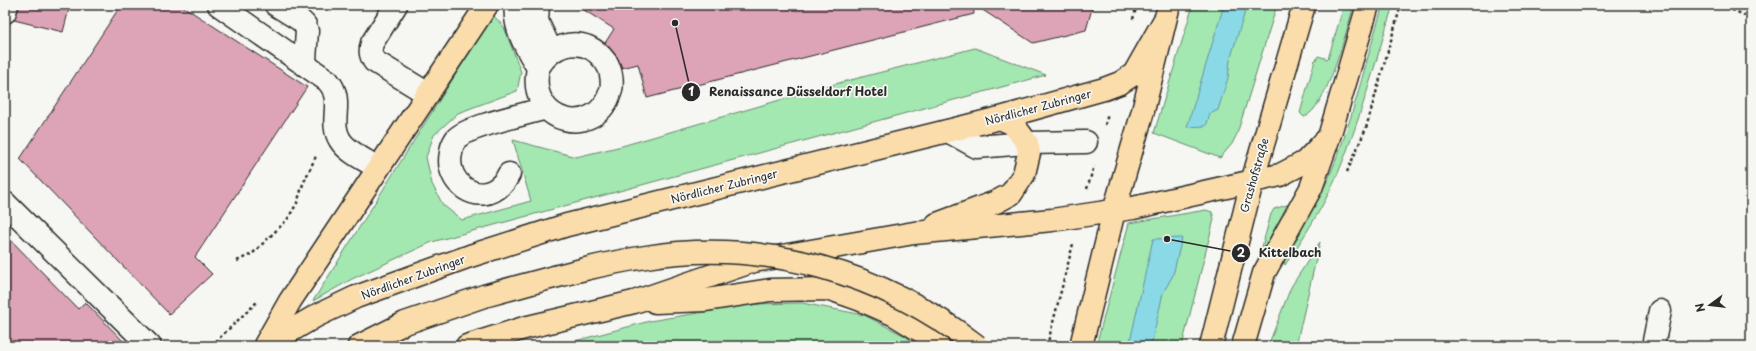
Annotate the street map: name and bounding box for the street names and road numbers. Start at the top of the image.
street label: Nördlicher Zubringer [983,84,1094,129]
street label: Grashofstraße [1235,136,1273,214]
street label: Nördlicher Zubringer [669,164,780,208]
street label: Nördlicher Zubringer [359,250,468,304]

